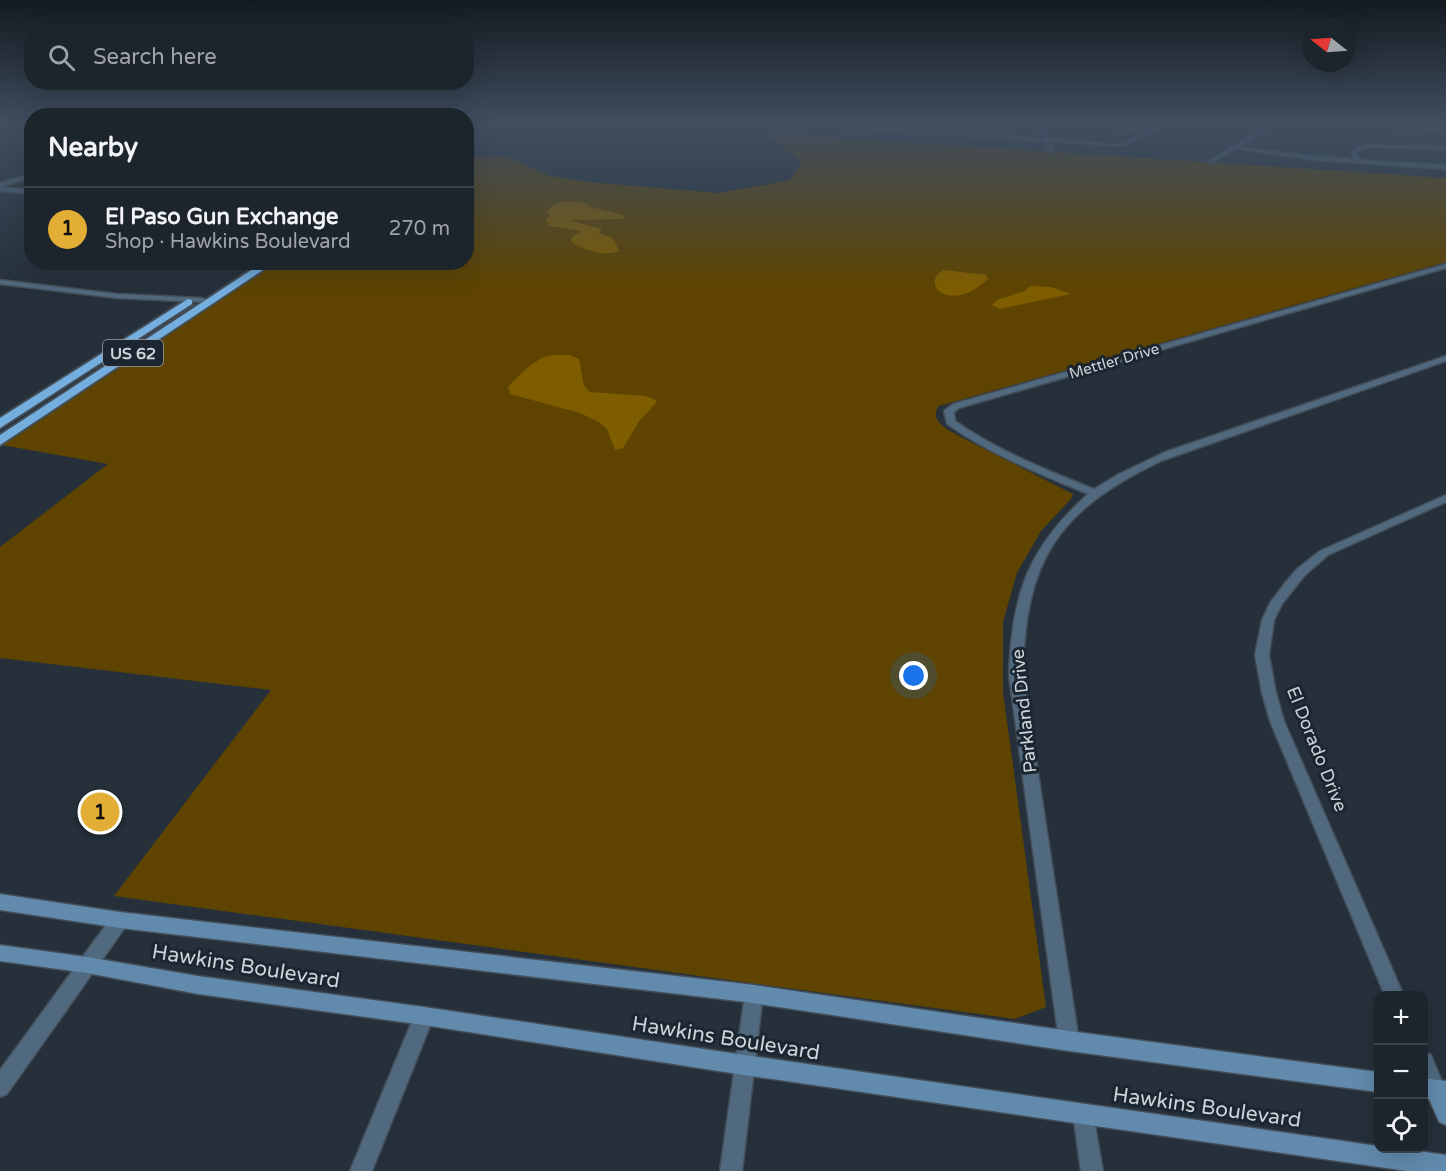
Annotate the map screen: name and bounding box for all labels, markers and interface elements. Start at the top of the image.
north arrow [1302,18,1356,72]
search box [24,24,474,90]
icon: search [45,41,78,74]
text: Search here [93,44,217,70]
text: Nearby [48,132,138,163]
text: El Paso Gun Exchange [105,204,339,230]
text: 1 [61,217,74,241]
text: 270 m [389,217,450,241]
text: Shop · Hawkins Boulevard [105,230,351,254]
road number: US 62 [103,340,163,366]
street label: Mettler Drive [1067,340,1161,382]
street label: Parkland Drive [1007,648,1041,774]
your location [899,661,928,690]
street label: El Dorado Drive [1282,683,1352,815]
pin: 1 [80,790,120,834]
street label: Hawkins Boulevard [150,939,342,994]
map controls [1374,991,1428,1153]
button: + [1374,991,1428,1045]
street label: Hawkins Boulevard [630,1011,822,1066]
button: − [1374,1045,1428,1099]
street label: Hawkins Boulevard [1111,1082,1303,1133]
button: locate [1374,1099,1428,1153]

